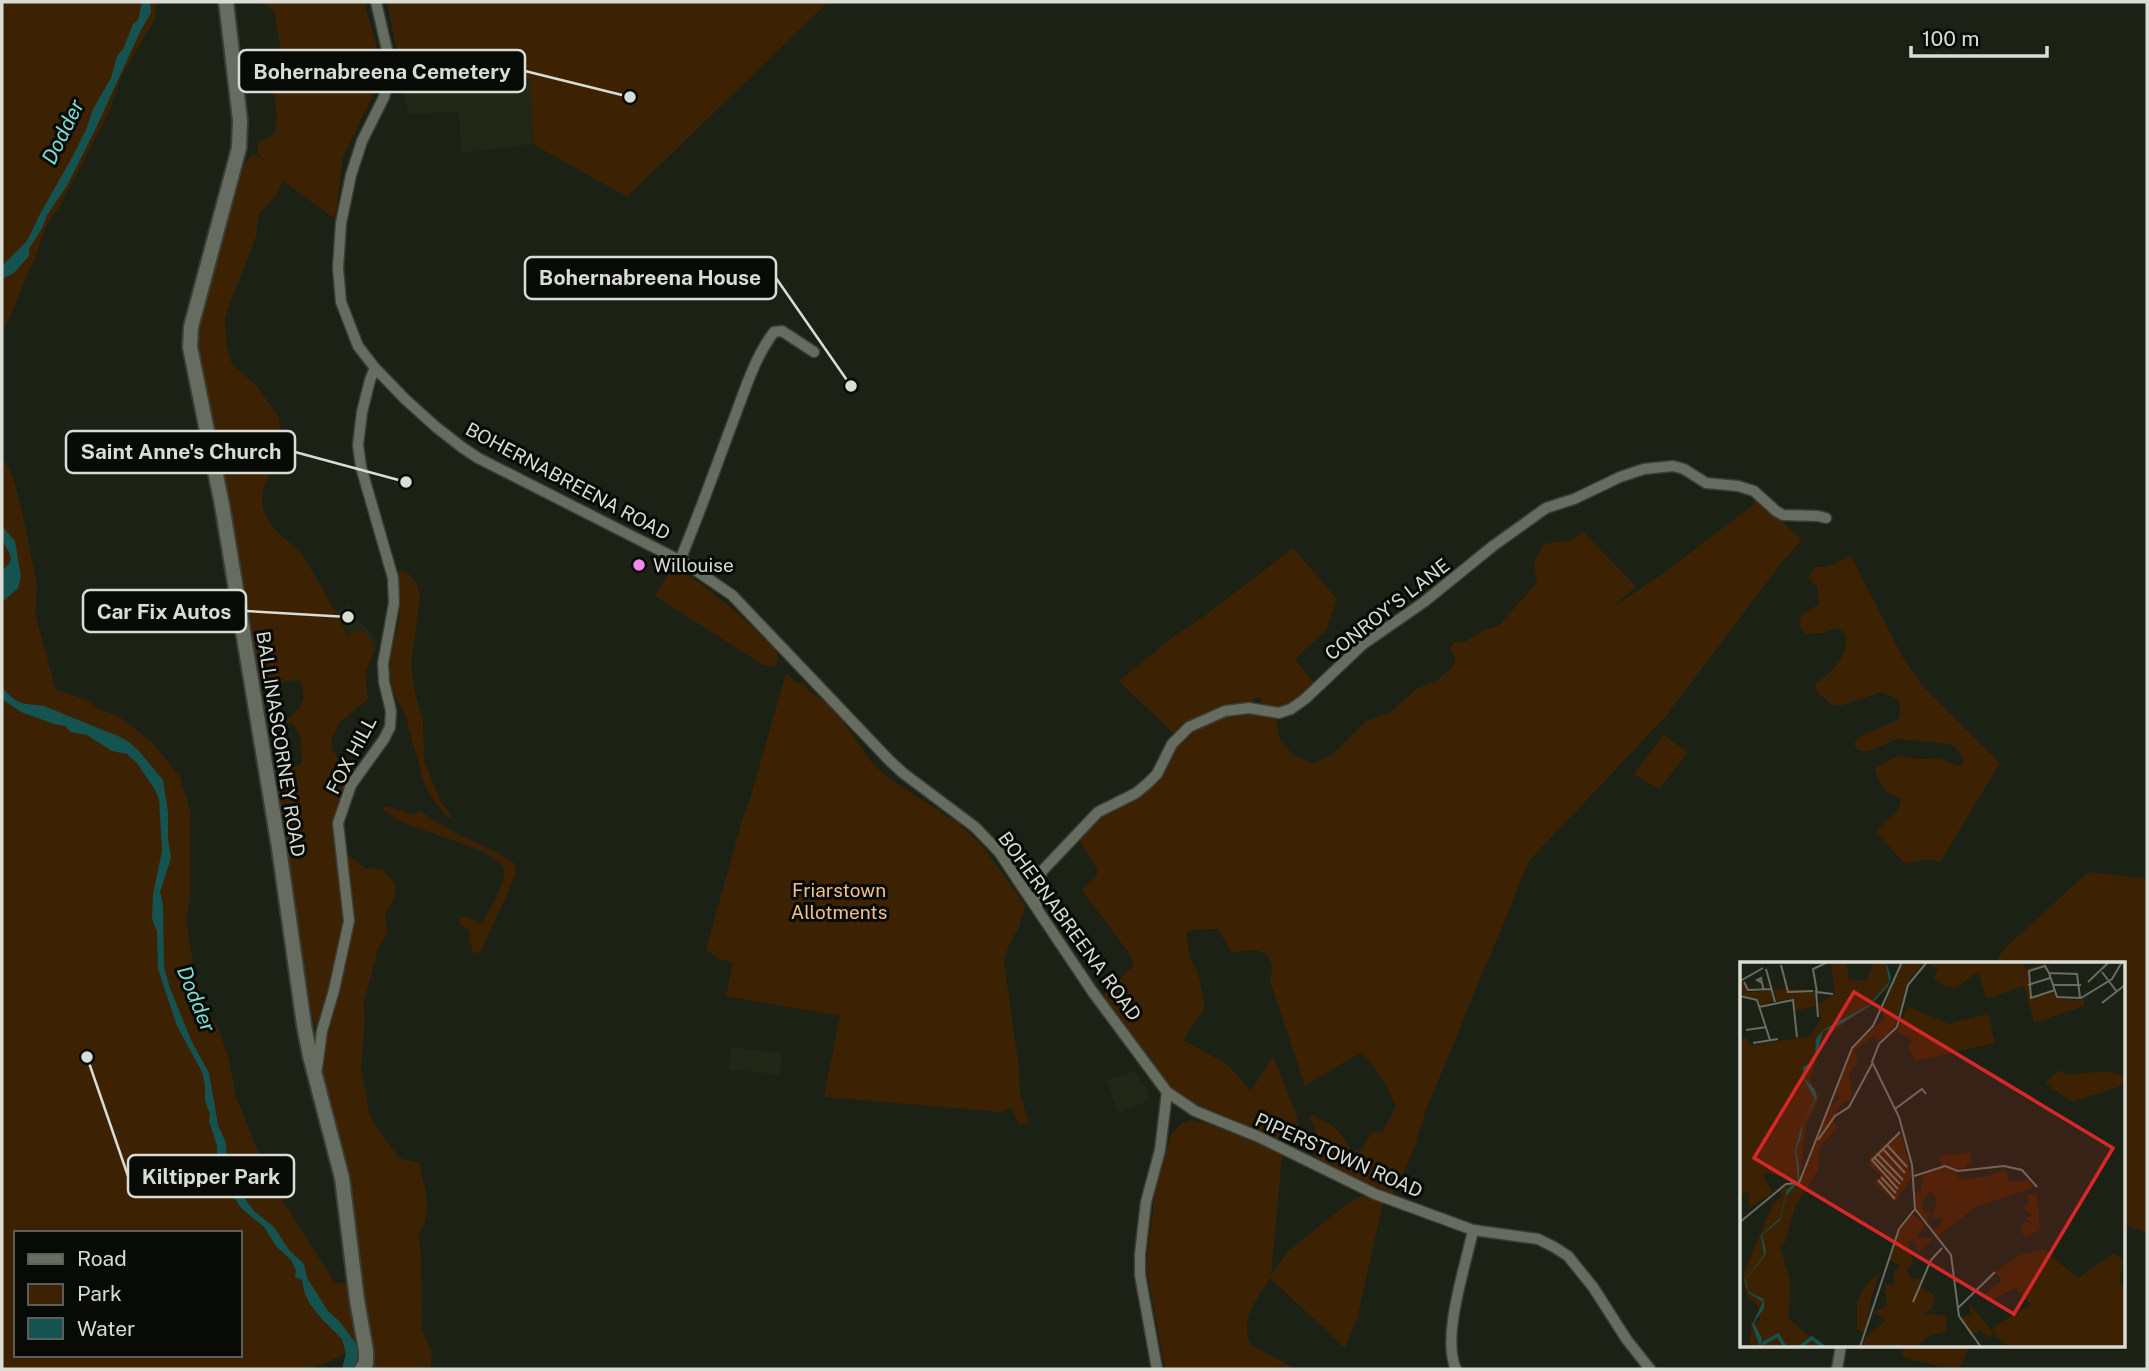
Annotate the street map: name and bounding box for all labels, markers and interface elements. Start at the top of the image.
scale bar [1911,14,2048,58]
text: 100 m [1922,26,1979,51]
callout: Bohernabreena Cemetery [239,50,525,92]
text: Bohernabreena Cemetery [253,59,511,84]
water label: Dodder [36,94,89,168]
callout: Bohernabreena House [525,257,776,299]
text: Bohernabreena House [539,265,761,290]
street label: BOHERNABREENA ROAD [462,418,674,544]
callout: Saint Anne's Church [66,431,295,473]
text: Saint Anne's Church [81,439,281,464]
place label: Willouise [653,554,734,576]
street label: CONROY'S LANE [1320,554,1454,664]
marker: Willouise [631,557,647,573]
callout: Car Fix Autos [83,590,246,632]
text: Car Fix Autos [97,599,231,624]
street label: BALLINASCORNEY ROAD [252,629,310,859]
street label: FOX HILL [321,712,381,798]
street label: BOHERNABREENA ROAD [994,827,1146,1025]
park label: Friarstown Allotments [791,879,887,923]
water label: Dodder [172,962,221,1037]
inset map [1740,962,2124,1346]
street label: PIPERSTOWN ROAD [1252,1108,1426,1202]
callout: Kiltipper Park [128,1155,294,1197]
text: Kiltipper Park [142,1164,280,1189]
legend [14,1231,242,1357]
text: Road [77,1246,127,1271]
text: Park [77,1281,122,1306]
text: Water [77,1316,135,1341]

